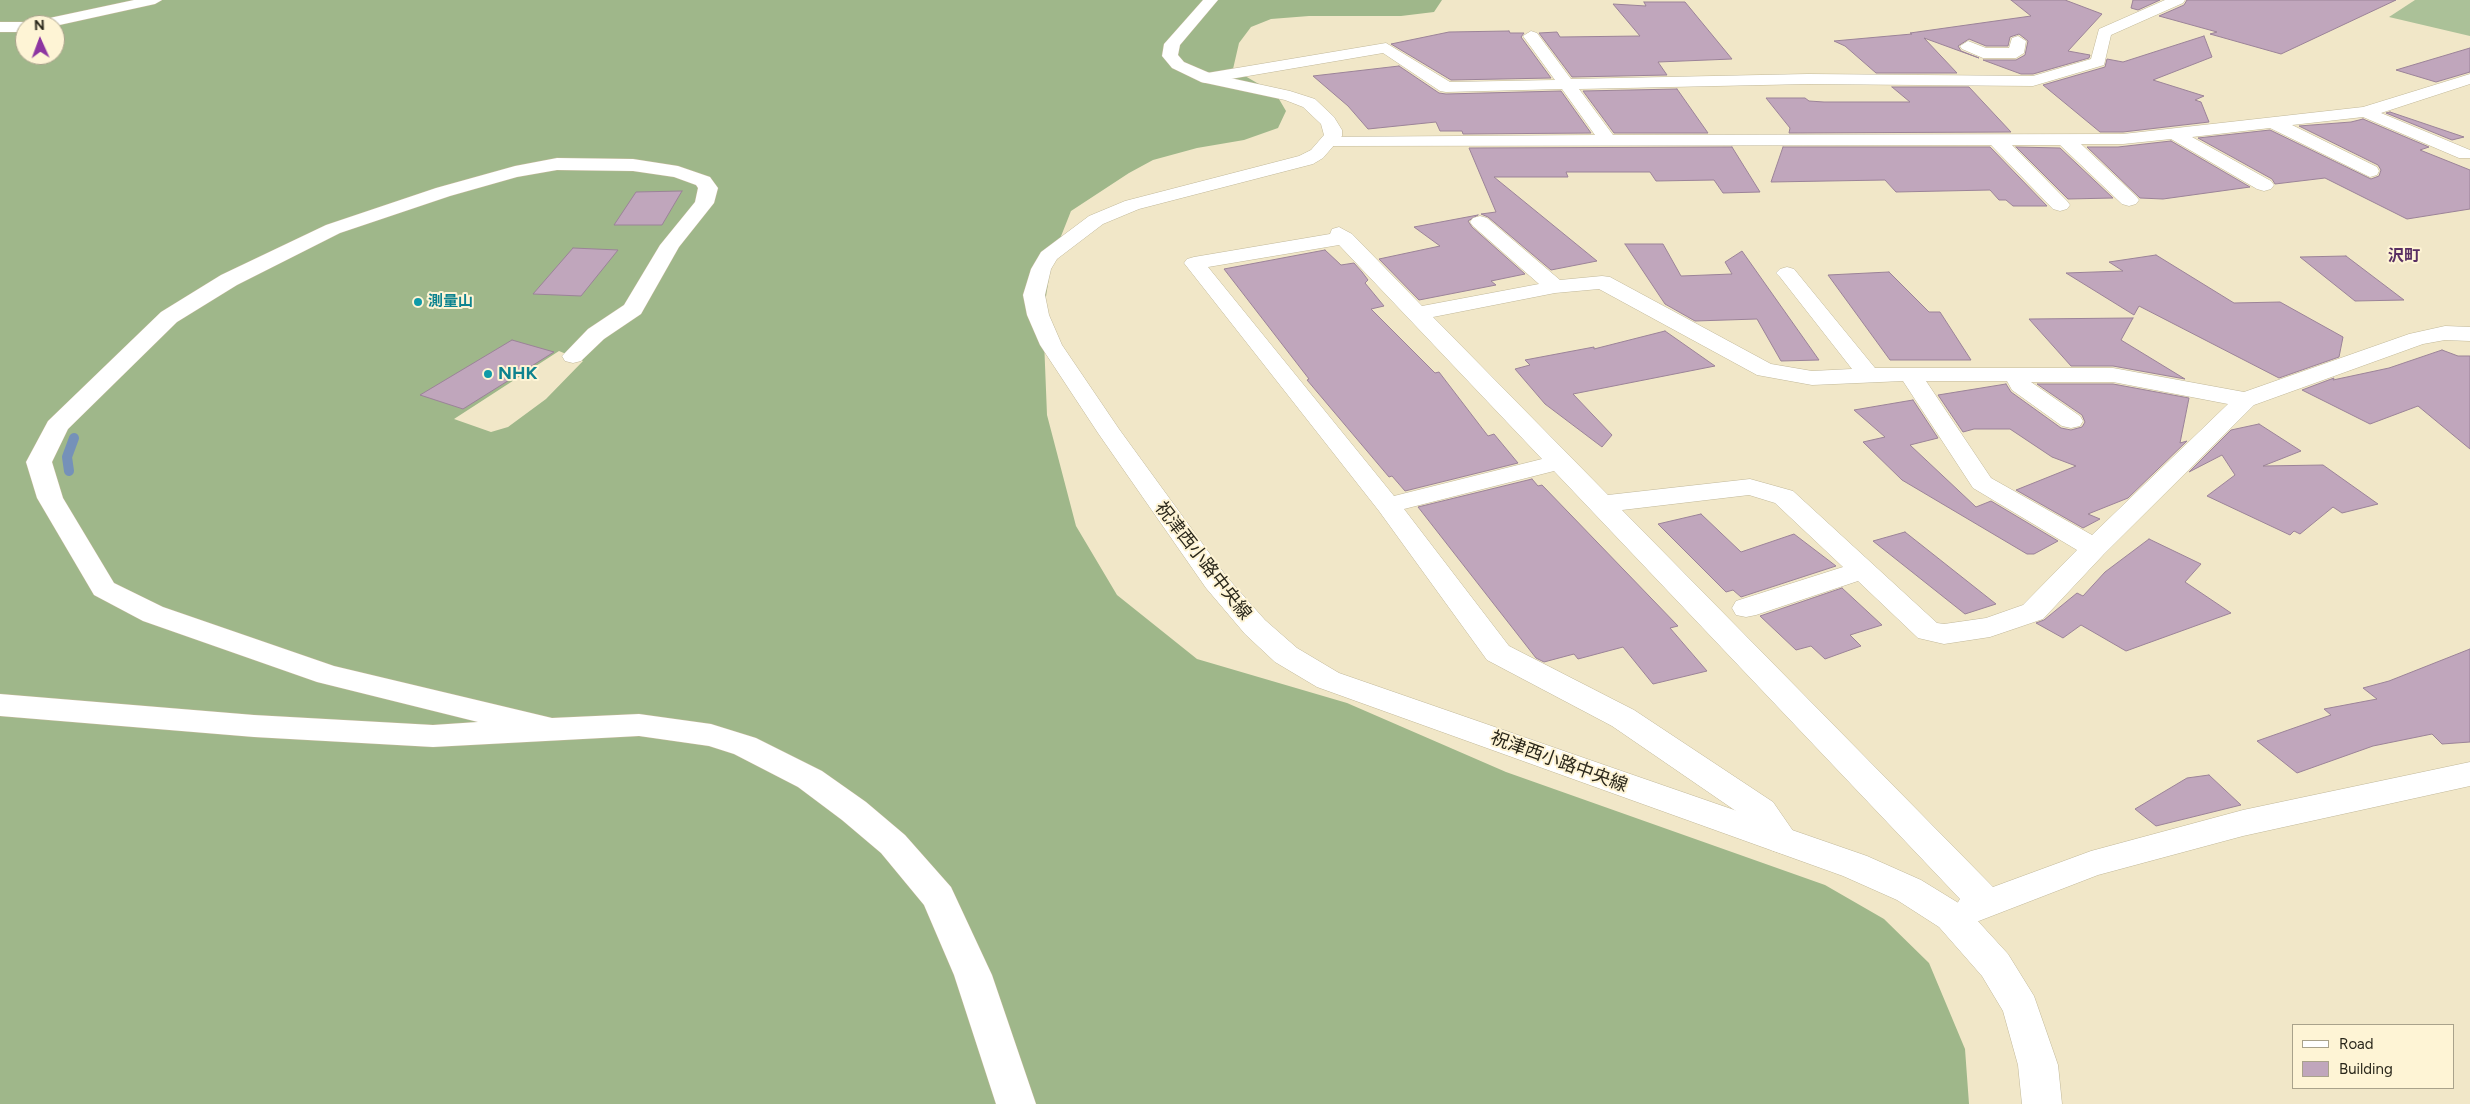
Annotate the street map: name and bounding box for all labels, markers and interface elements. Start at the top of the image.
north arrow [15,15,65,65]
text: N [34,17,45,34]
district label: 沢町 [2388,246,2420,266]
place label: 測量山 [428,293,473,311]
marker: 測量山 [412,296,424,308]
place label: NHK [498,363,537,385]
marker: NHK [482,368,494,380]
street label: 祝津西小路中央線 [1150,498,1256,624]
street label: 祝津西小路中央線 [1488,727,1630,797]
legend [2292,1024,2455,1089]
text: Road [2339,1035,2374,1053]
text: Building [2339,1060,2393,1078]

